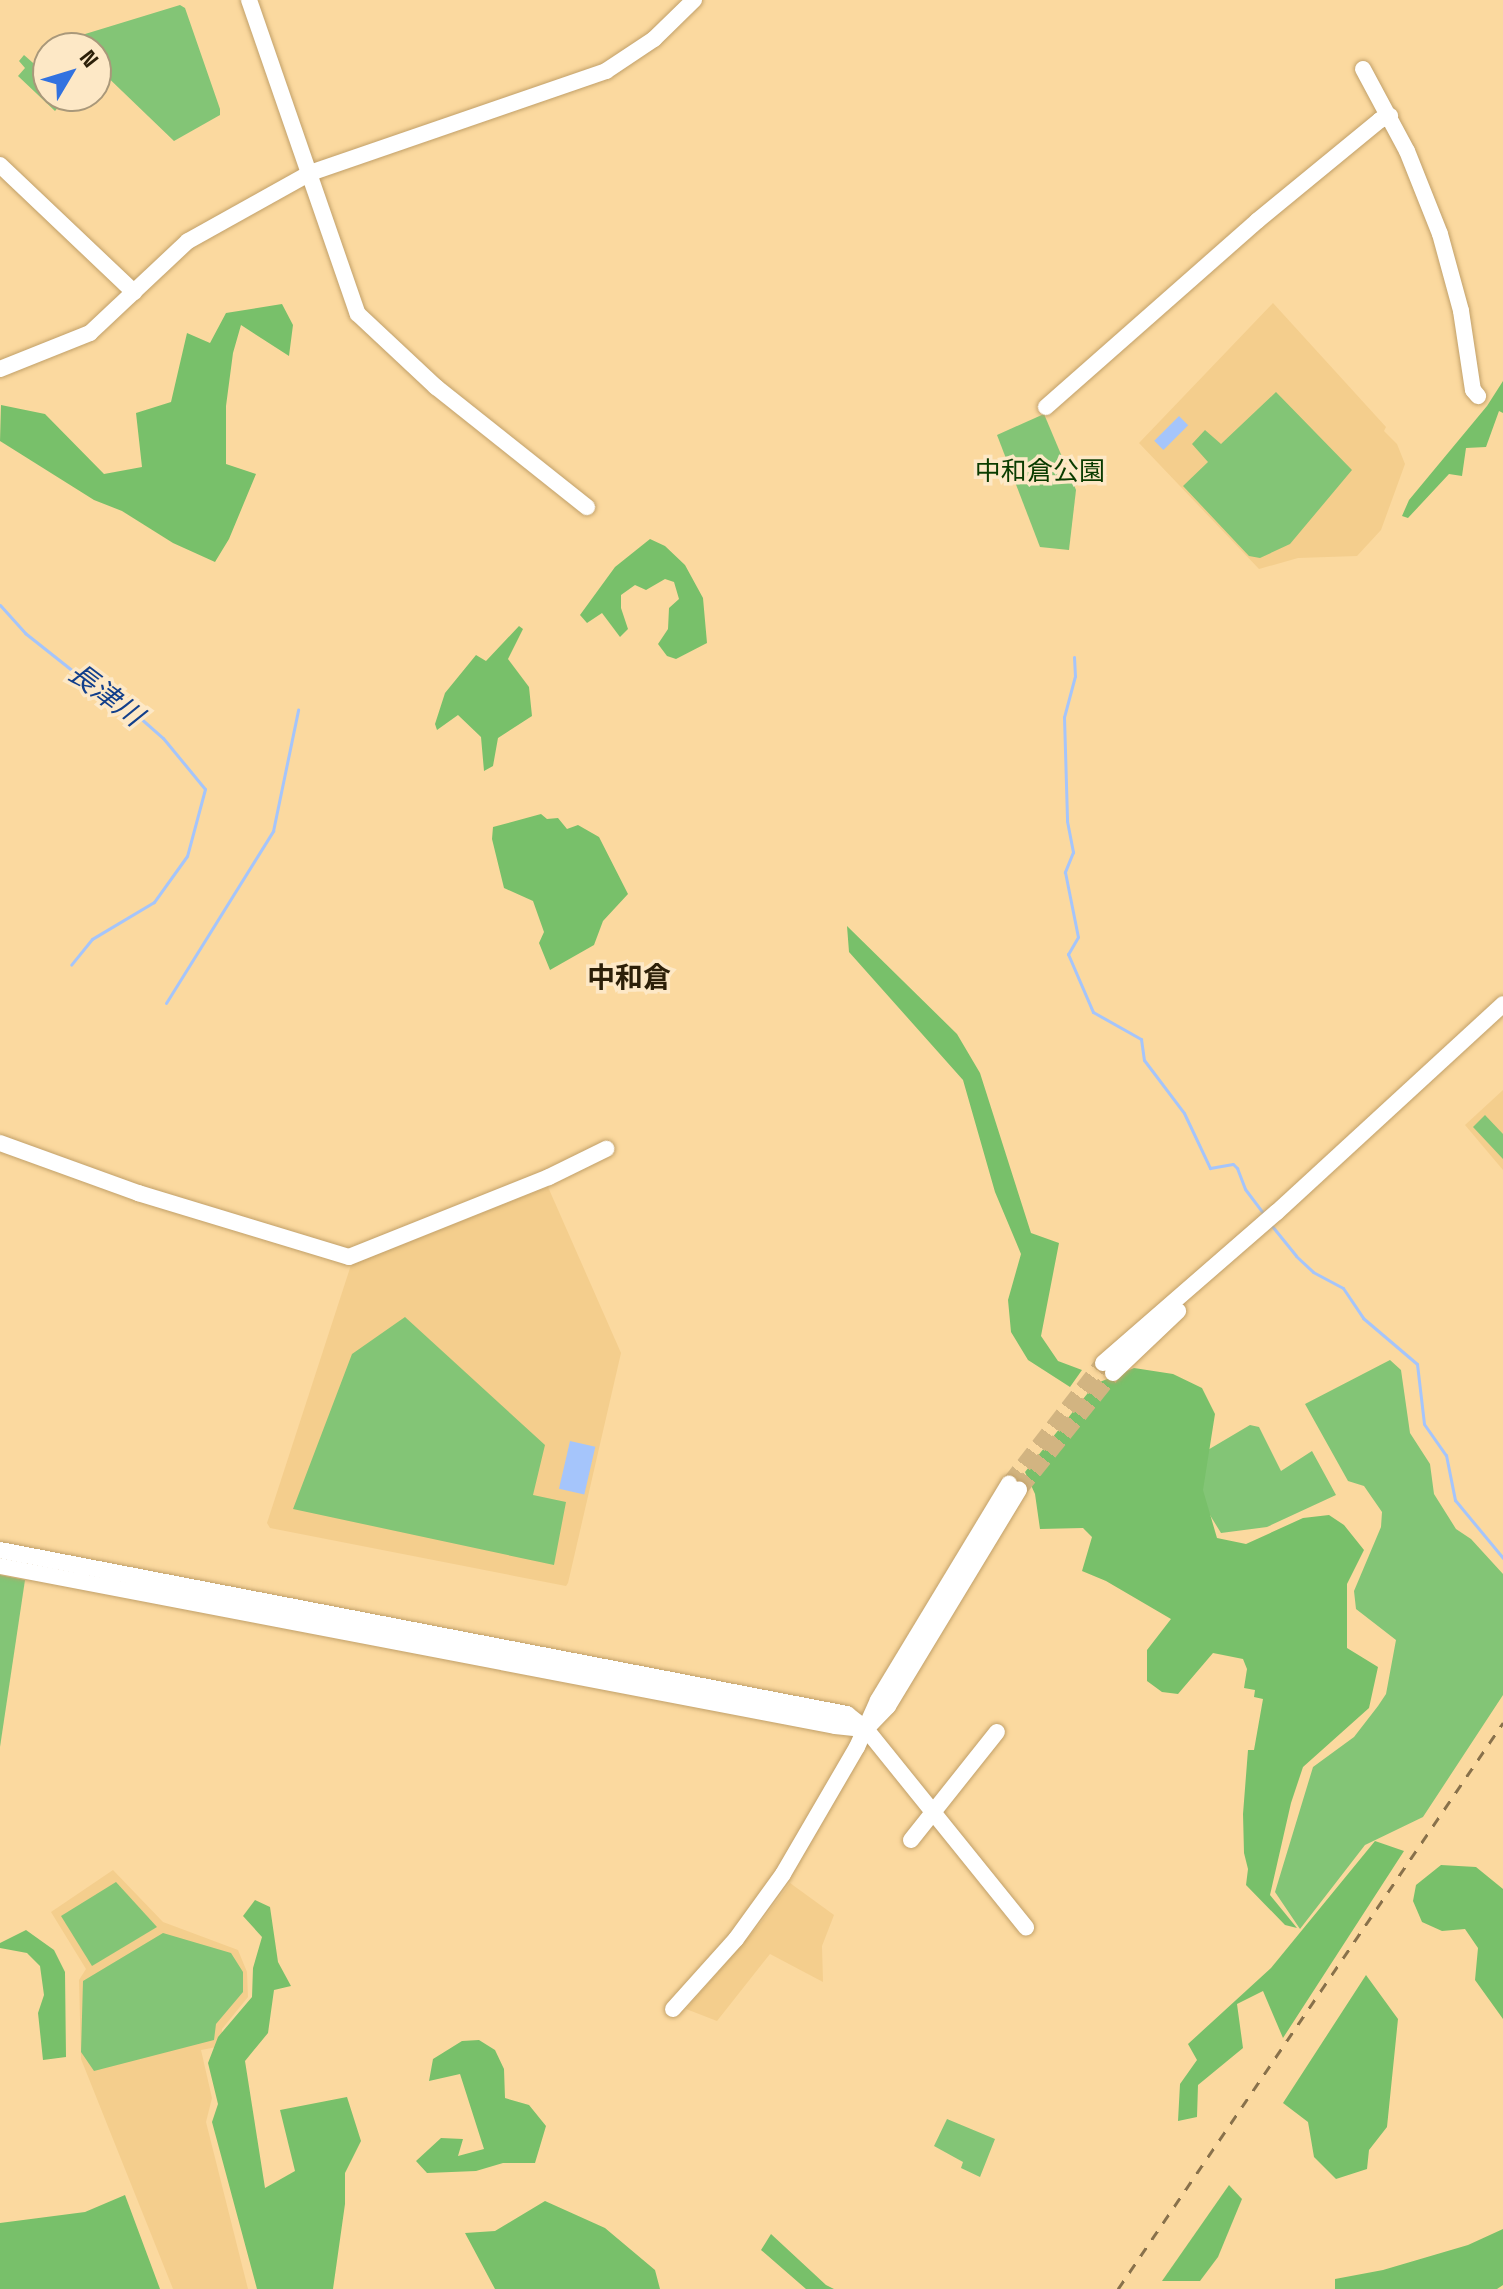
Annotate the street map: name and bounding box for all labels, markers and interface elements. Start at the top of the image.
north arrow [32,32,112,112]
text: N [74,44,105,73]
park label: 中和倉公園 [975,456,1105,488]
water label: 長津川 [62,655,150,733]
district label: 中和倉 [587,960,671,994]

